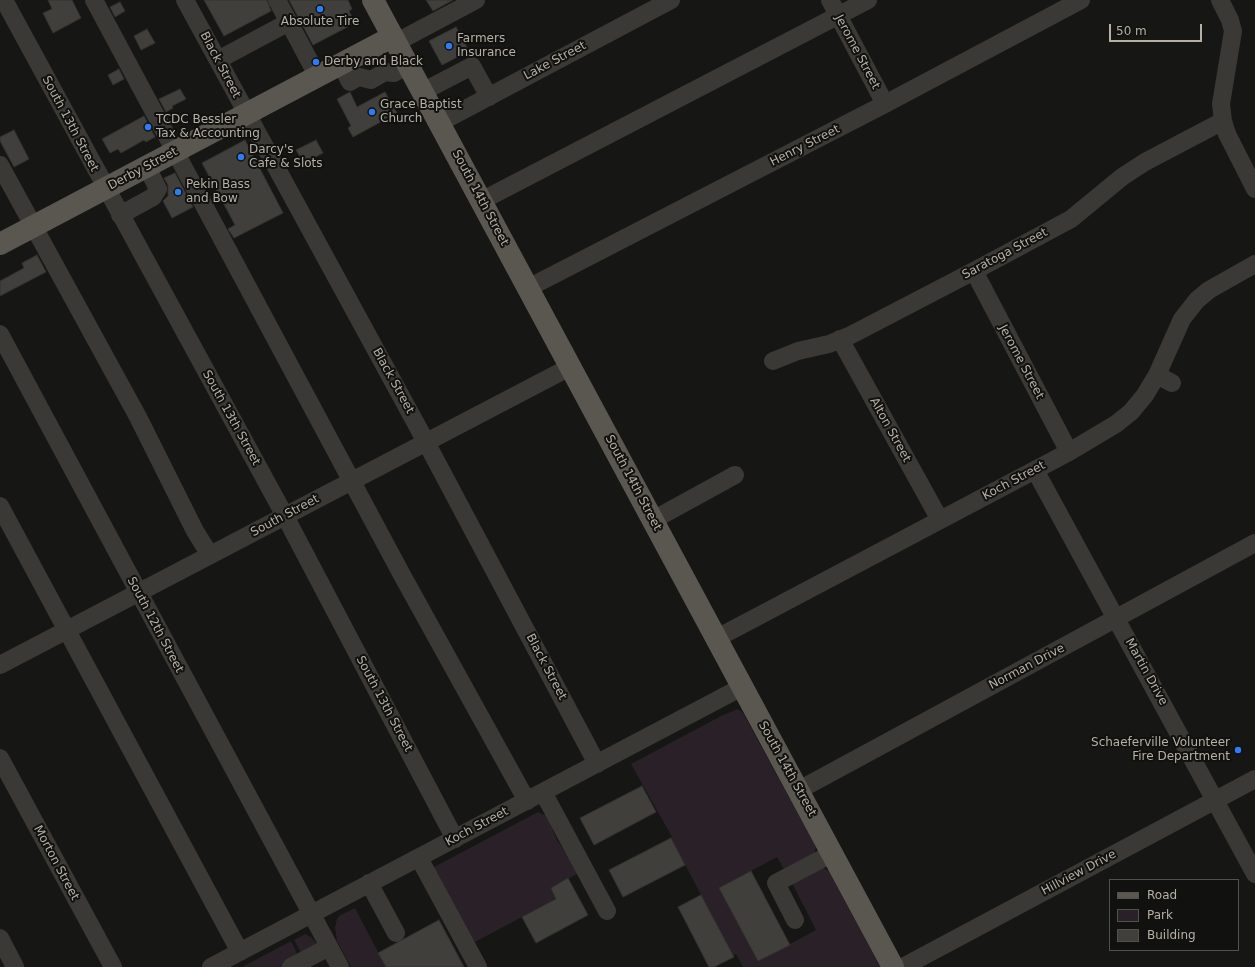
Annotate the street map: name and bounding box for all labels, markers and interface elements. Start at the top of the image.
marker: Absolute Tire [315,4,325,14]
street label: Jerome Street [831,12,883,92]
place label: Absolute Tire [281,15,359,29]
scale bar [1111,16,1204,42]
text: 50 m [1116,24,1147,38]
street label: Black Street [197,30,243,100]
place label: Farmers Insurance [457,32,516,60]
street label: Lake Street [522,39,588,83]
marker: Farmers Insurance [444,41,454,51]
place label: Derby and Black [324,55,423,69]
marker: Derby and Black [311,57,321,67]
street label: South 13th Street [39,74,101,174]
place label: Grace Baptist Church [380,98,462,126]
marker: Grace Baptist Church [367,107,377,117]
place label: TCDC Bessler Tax & Accounting [156,113,260,141]
marker: TCDC Bessler Tax & Accounting [143,122,153,132]
street label: Henry Street [768,122,842,170]
place label: Darcy's Cafe & Slots [249,143,323,171]
street label: Derby Street [106,145,180,193]
street label: South 14th Street [449,148,511,248]
marker: Darcy's Cafe & Slots [236,152,246,162]
place label: Pekin Bass and Bow [186,178,250,206]
marker: Pekin Bass and Bow [173,187,183,197]
street label: Saratoga Street [960,225,1050,283]
street label: Jerome Street [995,322,1047,402]
street label: Black Street [369,346,417,416]
street label: South 13th Street [199,368,263,468]
street label: Alton Street [866,395,914,465]
street label: South 14th Street [602,433,664,533]
street label: Koch Street [980,458,1048,504]
street label: South Street [248,492,322,540]
street label: South 12th Street [124,575,186,675]
street label: Black Street [523,632,569,702]
street label: Martin Drive [1122,636,1170,708]
street label: Norman Drive [987,641,1067,693]
street label: South 13th Street [353,654,415,754]
street label: South 14th Street [755,719,819,819]
place label: Schaeferville Volunteer Fire Department [1091,736,1230,764]
marker: Schaeferville Volunteer Fire Department [1233,745,1243,755]
street label: Koch Street [443,804,511,850]
street label: Morton Street [30,823,82,903]
street label: Hillview Drive [1039,847,1119,899]
legend [1109,879,1239,951]
text: Road [1147,888,1177,902]
text: Park [1147,908,1173,922]
text: Building [1147,928,1196,942]

